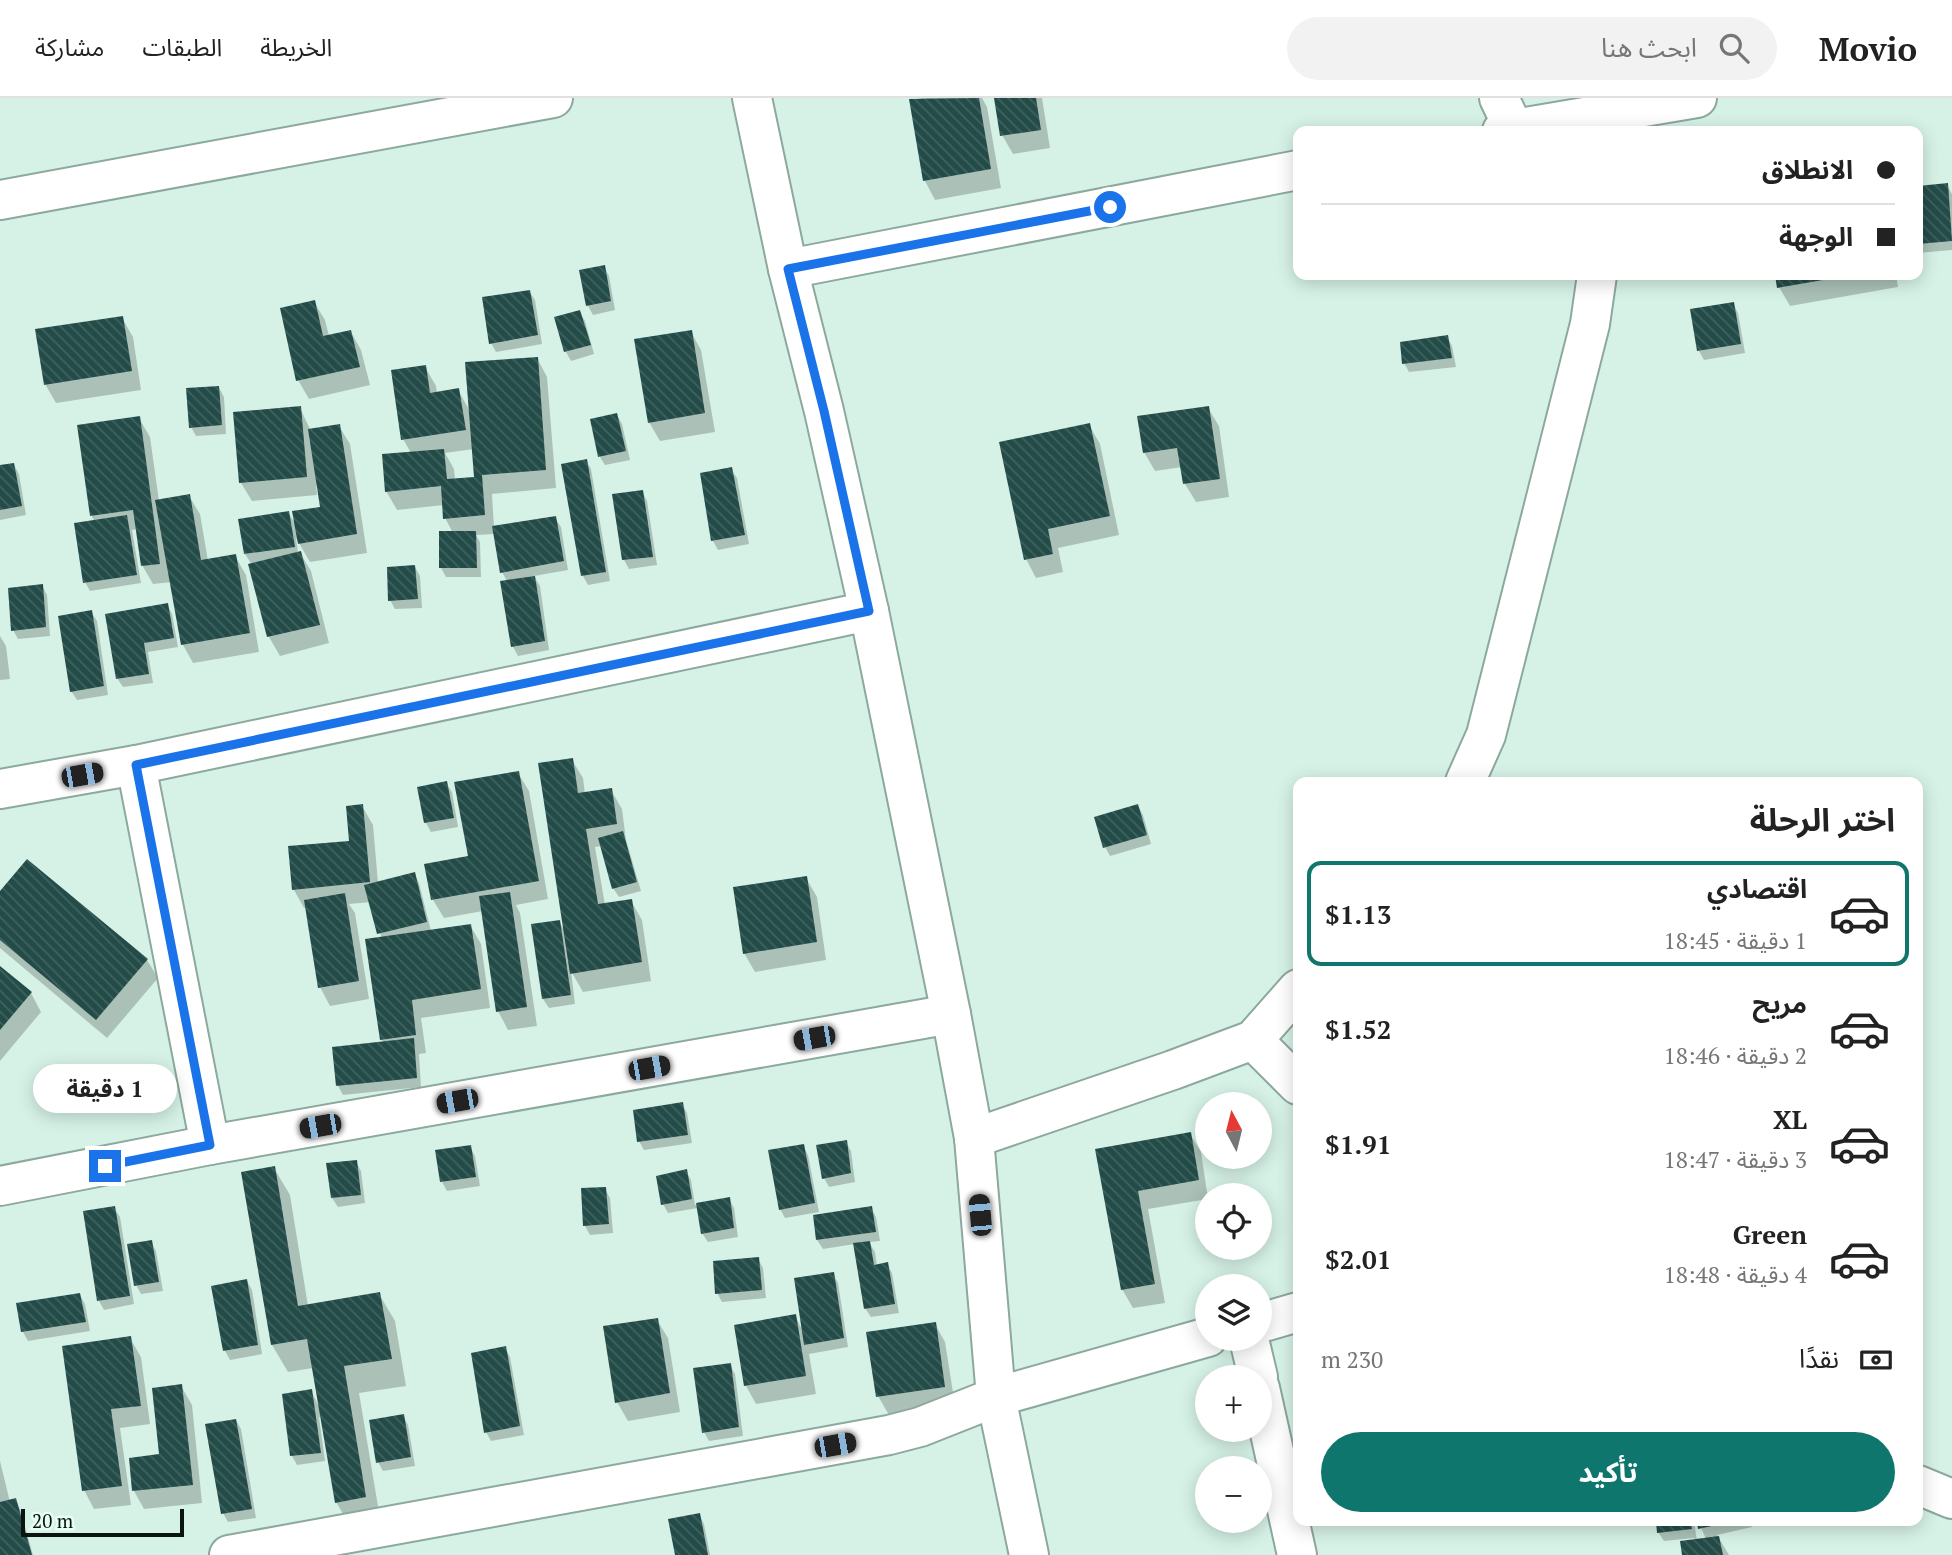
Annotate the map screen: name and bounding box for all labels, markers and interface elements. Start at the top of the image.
search box [1287,17,1777,80]
text: Movio [1819,27,1917,70]
icon: search [1715,29,1753,67]
text: ابحث هنا [1601,30,1697,64]
text: مشاركة [35,31,104,63]
text: الطبقات [142,31,222,63]
text: الخريطة [260,31,332,63]
text: الانطلاق [1762,152,1853,186]
route start [1094,191,1126,223]
text: الوجهة [1779,219,1853,253]
car [60,761,105,789]
text: اختر الرحلة [1750,798,1895,840]
text: اقتصادي [1707,871,1807,905]
icon: car [1828,882,1891,945]
text: $1.13 [1325,897,1391,931]
text: 1 دقيقة · 18:45 [1663,925,1807,956]
text: مريح [1752,986,1807,1020]
icon: car [1828,997,1891,1060]
text: $1.52 [1325,1012,1391,1046]
car [792,1024,837,1052]
text: 2 دقيقة · 18:46 [1663,1040,1807,1071]
car [627,1054,672,1082]
callout: 1 دقيقة [33,1065,177,1114]
text: 1 دقيقة [66,1073,144,1104]
car [435,1087,480,1115]
north arrow [1195,1092,1272,1169]
map controls [1195,1092,1272,1533]
text: XL [1773,1102,1807,1136]
car [298,1112,343,1140]
icon: car [1828,1112,1891,1175]
text: $1.91 [1325,1127,1391,1161]
text: 3 دقيقة · 18:47 [1663,1144,1807,1175]
route end [89,1150,121,1182]
button: locate [1195,1183,1272,1260]
car [968,1193,993,1237]
text: Green [1733,1217,1807,1251]
icon: car [1828,1227,1891,1290]
text: $2.01 [1325,1242,1391,1276]
text: 4 دقيقة · 18:48 [1663,1259,1807,1290]
button: layers [1195,1274,1272,1351]
text: نقدًا [1799,1341,1839,1375]
icon: cash [1857,1341,1895,1379]
text: 230 m [1321,1344,1383,1375]
button: + [1195,1365,1272,1442]
car [813,1431,858,1459]
button: تأكيد [1321,1432,1895,1512]
button: − [1195,1456,1272,1533]
scale bar [21,1506,184,1538]
text: 20 m [32,1508,73,1533]

